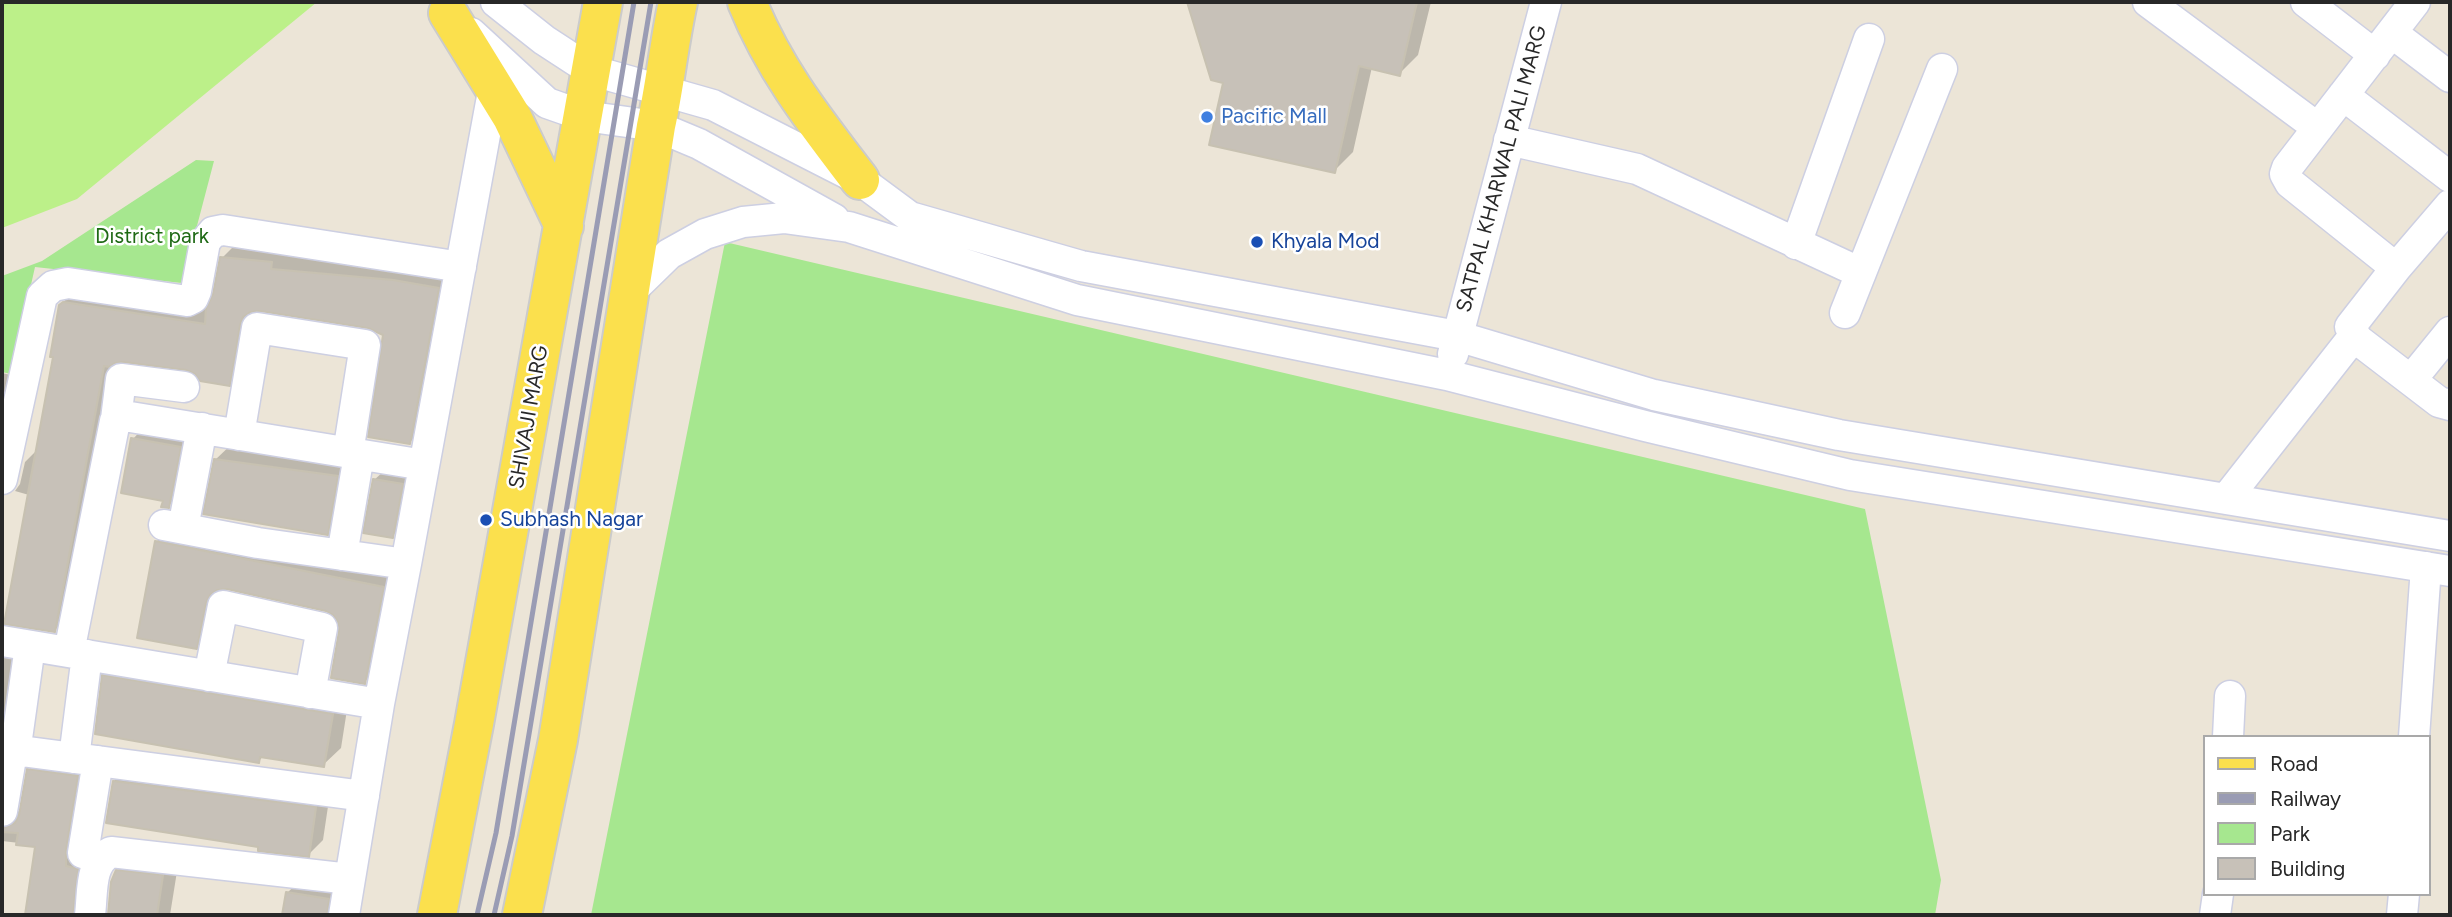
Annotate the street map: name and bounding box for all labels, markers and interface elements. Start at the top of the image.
street label: SATPAL KHARWAL PALI MARG [1452,23,1552,315]
place label: Pacific Mall [1221,104,1327,130]
marker: Pacific Mall [1199,109,1215,125]
park label: District park [95,224,209,250]
place label: Khyala Mod [1271,229,1380,255]
marker: Khyala Mod [1249,234,1265,250]
street label: SHIVAJI MARG [504,343,554,491]
place label: Subhash Nagar [500,507,643,533]
marker: Subhash Nagar [478,512,494,528]
legend [2204,735,2431,896]
text: Road [2270,751,2318,776]
text: Railway [2270,786,2341,811]
text: Park [2270,821,2310,846]
text: Building [2270,856,2345,881]

